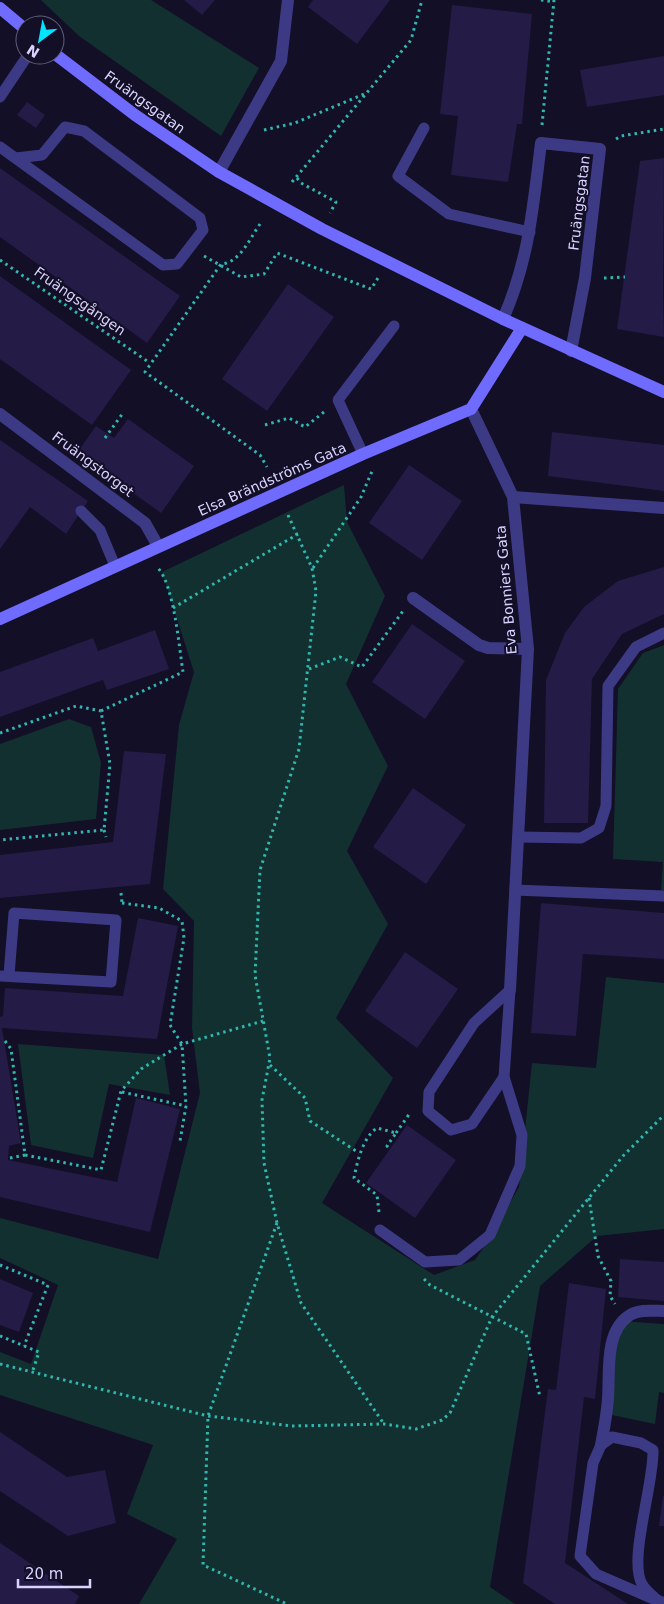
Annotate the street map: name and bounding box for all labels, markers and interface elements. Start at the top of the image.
north arrow [15,15,65,65]
text: N [24,41,42,61]
street label: Fruängsgatan [102,67,188,137]
street label: Fruängsgatan [565,155,593,251]
street label: Fruängsgången [31,263,129,339]
street label: Fruängstorget [49,428,137,500]
street label: Elsa Brändströms Gata [195,439,349,519]
street label: Eva Bonniers Gata [492,525,520,655]
scale bar [18,1556,90,1588]
text: 20 m [25,1565,63,1583]

